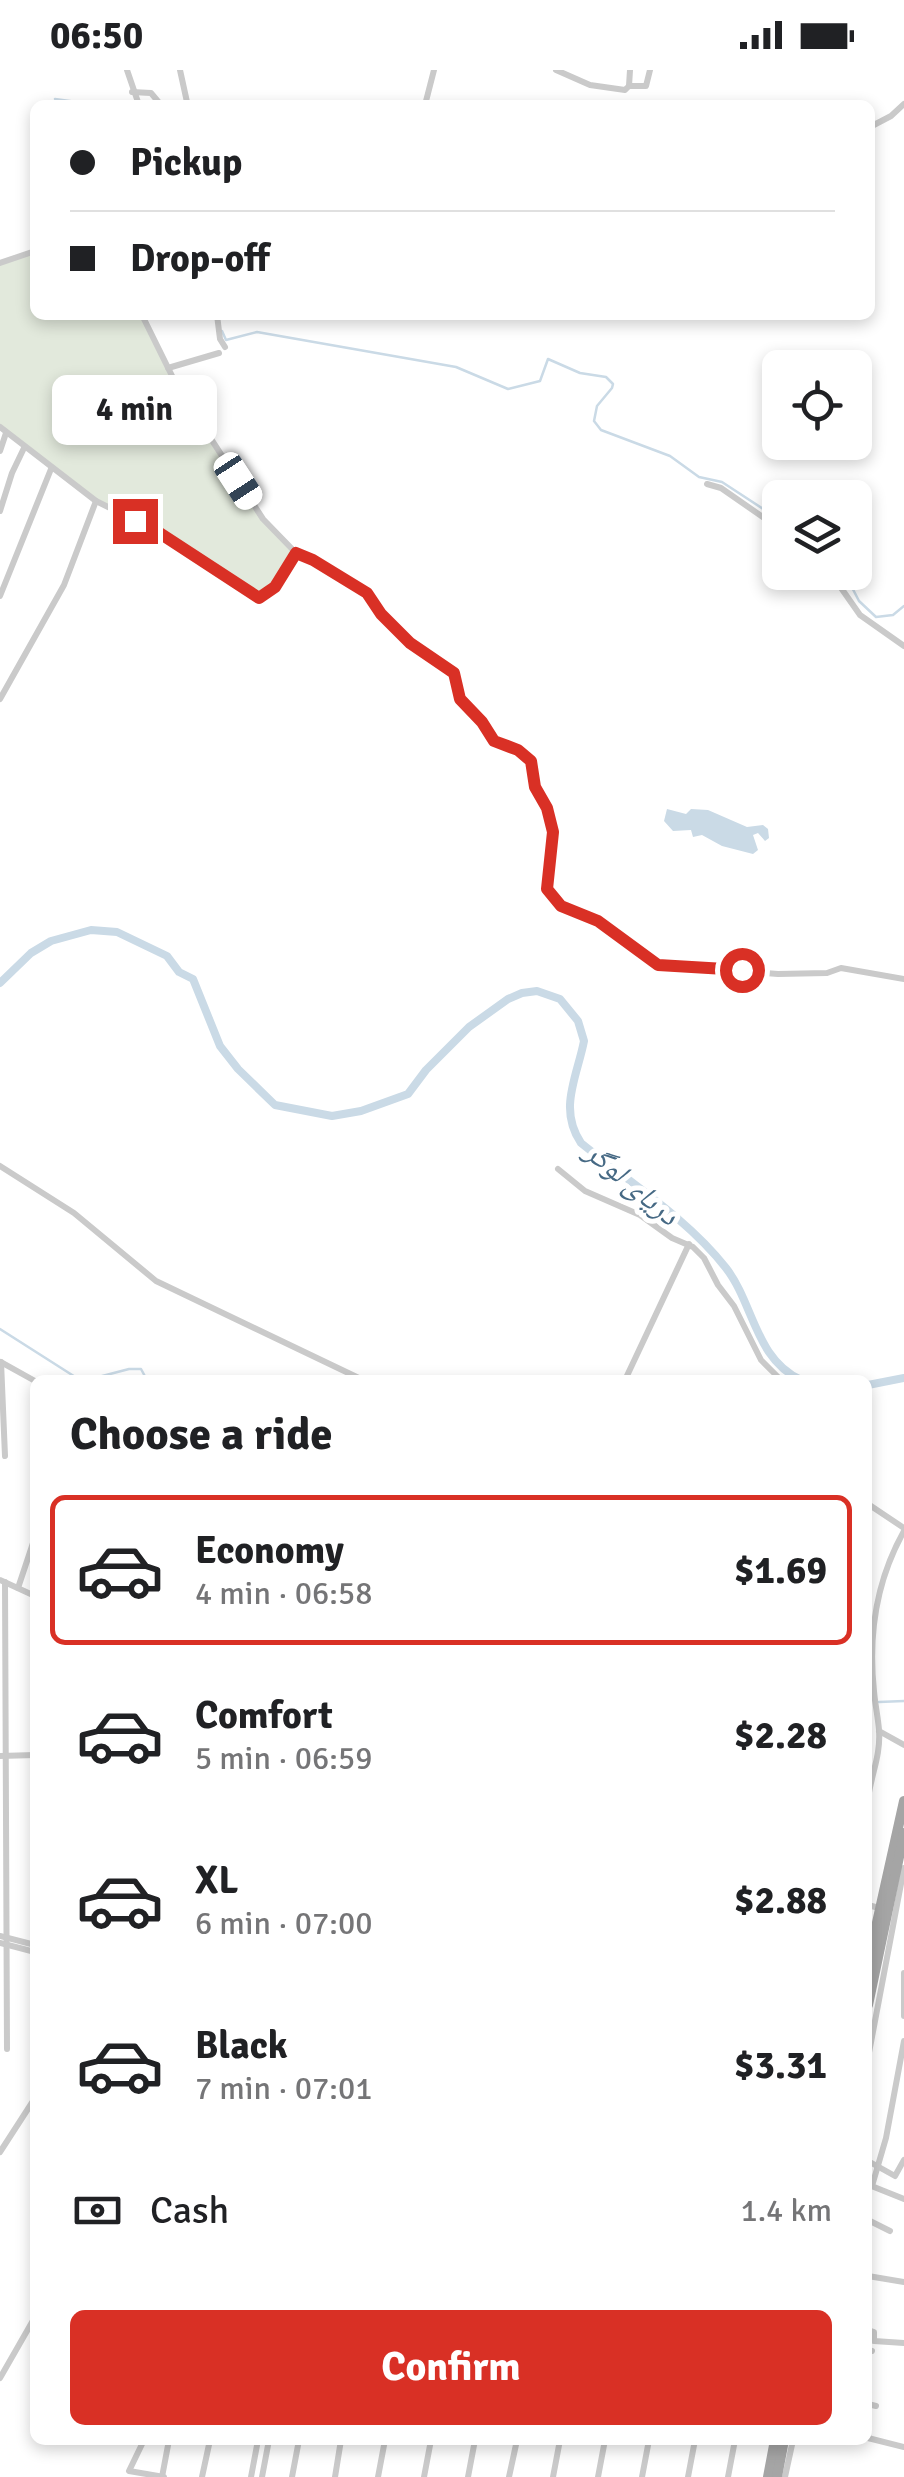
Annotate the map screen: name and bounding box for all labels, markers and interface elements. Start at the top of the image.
text: 06:50 [50,12,143,59]
text: Pickup [130,139,242,186]
text: Drop-off [130,235,270,282]
map controls [762,350,872,590]
button: locate [762,350,872,460]
callout: 4 min [52,376,218,446]
text: 4 min [96,390,173,429]
car [209,448,267,514]
button: layers [762,480,872,590]
route end [113,499,158,544]
route start [720,948,765,993]
water label: دریای لوگر [575,1132,687,1234]
text: Choose a ride [70,1407,333,1462]
icon: car [75,1525,165,1615]
text: Economy [195,1527,344,1574]
text: $1.69 [734,1547,827,1594]
text: 4 min · 06:58 [195,1574,373,1613]
icon: car [75,1690,165,1780]
text: Comfort [195,1692,333,1739]
text: $2.28 [734,1712,827,1759]
text: 5 min · 06:59 [195,1739,373,1778]
icon: car [75,1855,165,1945]
text: XL [195,1857,238,1904]
text: $2.88 [734,1877,827,1924]
text: 6 min · 07:00 [195,1904,373,1943]
icon: car [75,2020,165,2110]
text: Black [195,2022,288,2069]
text: $3.31 [734,2042,827,2089]
text: 7 min · 07:01 [195,2069,373,2108]
icon: cash [70,2183,125,2238]
text: Cash [150,2187,229,2234]
text: 1.4 km [740,2191,832,2230]
button: Confirm [70,2310,832,2425]

